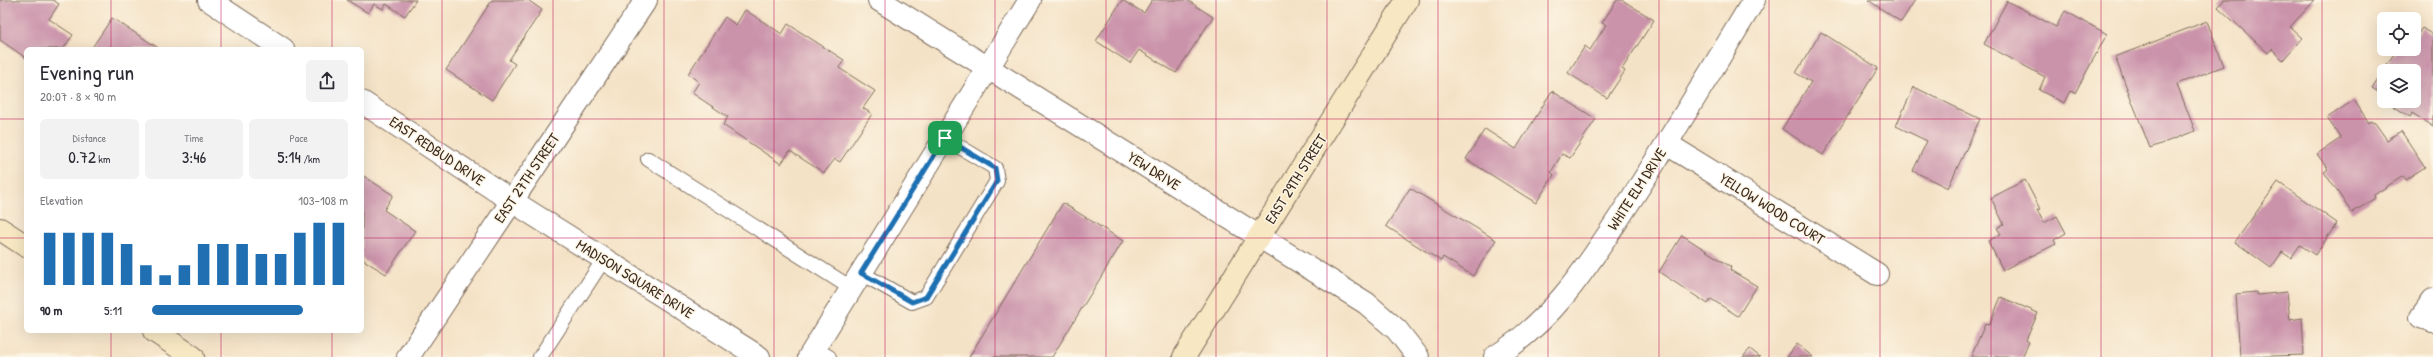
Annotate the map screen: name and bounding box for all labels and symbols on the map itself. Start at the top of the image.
street label: EAST REDBUD DRIVE [385,111,489,190]
pin [928,121,962,155]
street label: EAST 27TH STREET [489,128,565,227]
street label: EAST 29TH STREET [1260,129,1332,228]
street label: WHITE ELM DRIVE [1602,143,1671,234]
street label: YEW DRIVE [1124,146,1185,195]
street label: YELLOW WOOD COURT [1716,168,1830,250]
street label: MADISON SQUARE DRIVE [572,234,698,324]

